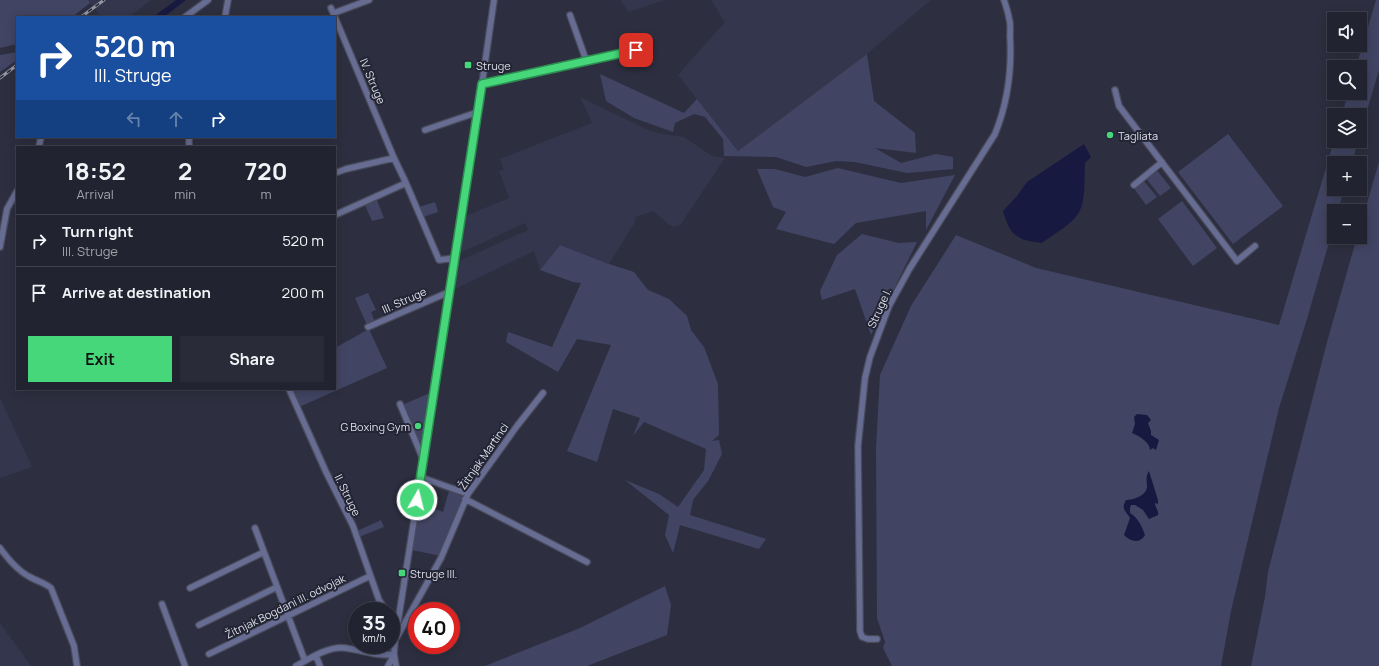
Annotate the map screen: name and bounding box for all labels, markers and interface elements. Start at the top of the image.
map controls [1327,12,1367,244]
button: sound [1327,12,1367,52]
text: 520 m [94,27,176,65]
icon: right [28,32,80,84]
pin [619,33,653,67]
icon: arrive [625,39,647,61]
street label: IV. Struge [357,56,390,107]
place label: Struge [476,58,511,73]
marker: Struge [463,60,473,70]
button: search [1327,60,1367,100]
text: III. Struge [94,63,171,87]
icon: left [123,108,145,130]
icon: ahead [165,108,187,130]
icon: right [207,108,229,130]
button: layers [1327,108,1367,148]
place label: Tagliata [1118,128,1158,143]
marker: Tagliata [1105,130,1115,140]
text: 18:52 [65,154,126,187]
text: 2 [178,154,192,187]
text: 720 [245,154,287,187]
button: + [1327,156,1367,196]
text: Arrival [77,185,114,203]
text: min [174,185,196,203]
text: m [260,185,272,203]
button: − [1327,204,1367,244]
text: Turn right [62,221,133,242]
icon: right [28,230,50,252]
text: 520 m [282,230,324,251]
text: III. Struge [62,242,118,260]
icon: arrive [28,282,50,304]
text: Arrive at destination [62,282,211,303]
text: 200 m [281,282,324,303]
street label: III. Struge [379,283,429,316]
street label: Struge I. [864,286,894,330]
button: Exit [28,336,172,382]
button: Share [180,336,324,382]
place label: G Boxing Gym [340,419,410,434]
street label: Žitnjak Martinci [454,420,512,492]
marker: G Boxing Gym [413,421,423,431]
street label: II. Struge [331,472,365,519]
position arrow [396,479,438,521]
place label: Struge III. [410,566,457,581]
marker: Struge III. [397,568,407,578]
street label: Žitnjak Bogdani III. odvojak [222,570,348,642]
speed limit sign: 40 [408,602,460,654]
text: 35 [362,609,386,636]
text: km/h [362,631,386,645]

